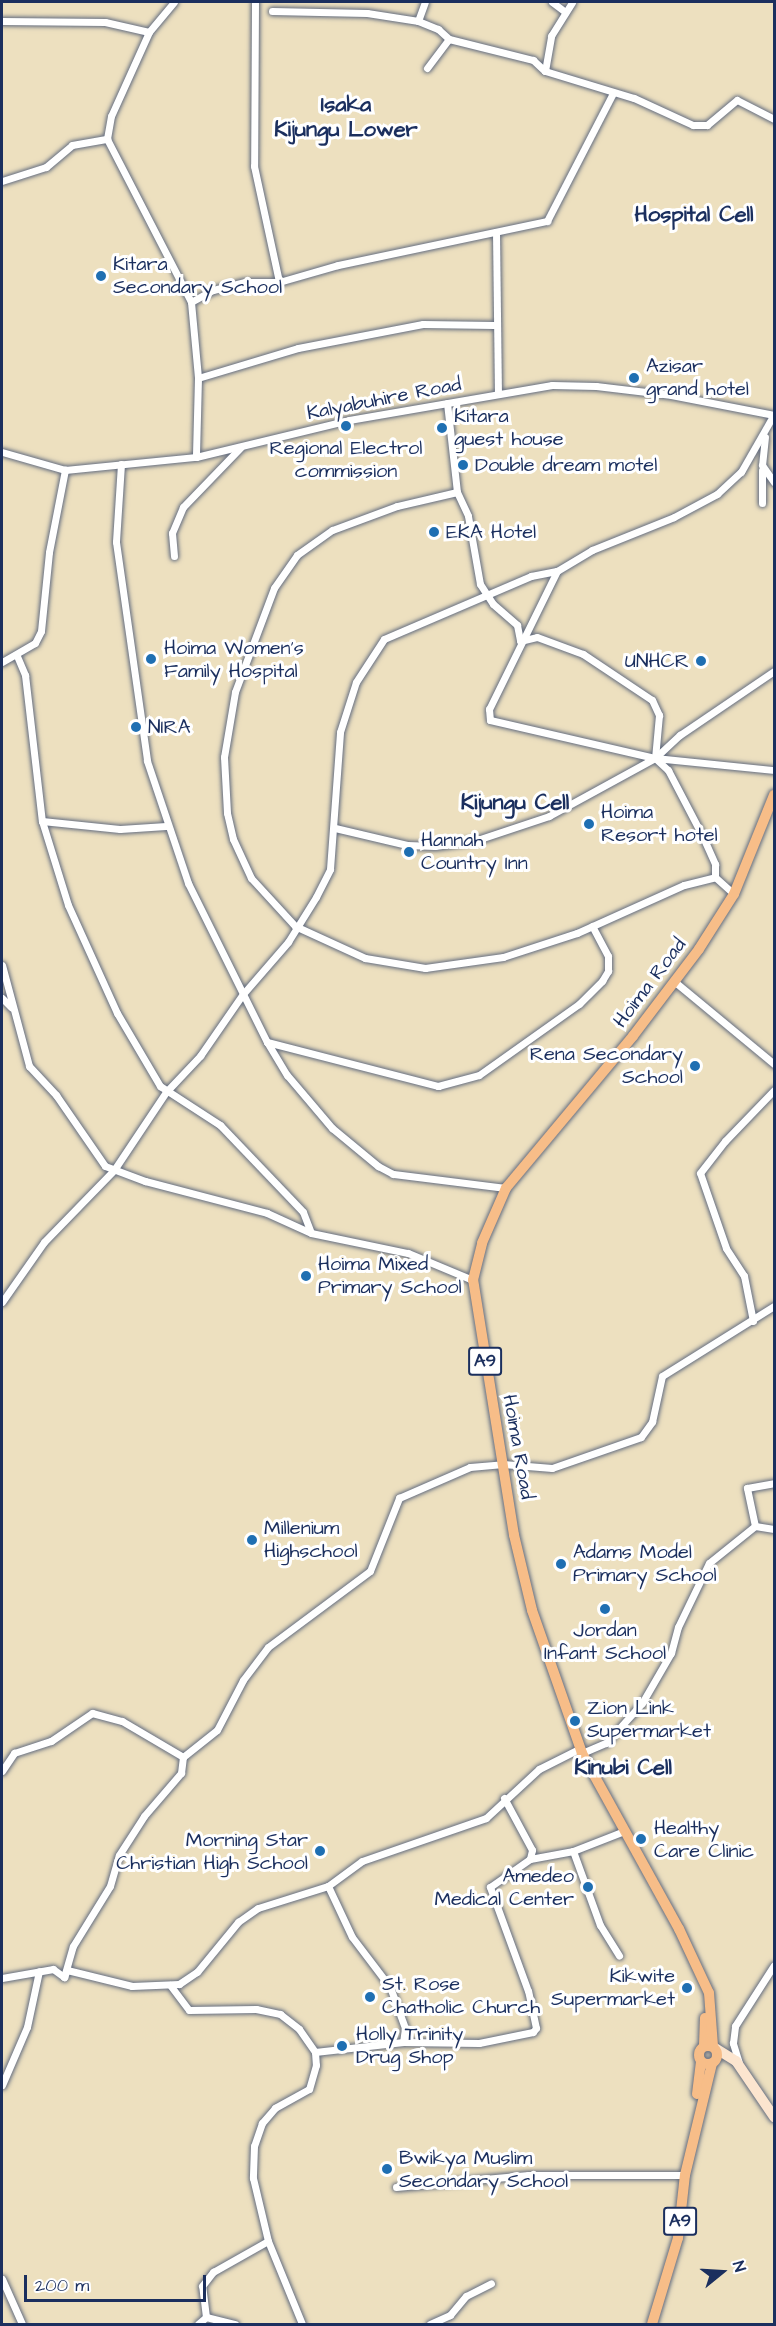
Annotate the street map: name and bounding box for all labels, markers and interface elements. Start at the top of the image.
district label: Isaka Kijungu Lower [274,91,418,142]
district label: Hospital Cell [634,202,754,228]
place label: Kitara Secondary School [113,252,282,299]
marker: Kitara Secondary School [94,269,108,283]
place label: Azisar grand hotel [646,354,749,401]
marker: Azisar grand hotel [627,371,641,385]
street label: Kalyabuhire Road [305,372,463,426]
place label: Kitara guest house [454,404,564,451]
marker: Regional Electrol commission [339,419,353,433]
marker: Kitara guest house [435,421,449,435]
place label: Regional Electrol commission [270,436,422,483]
place label: Double dream motel [475,453,657,477]
marker: Double dream motel [456,458,470,472]
place label: EKA Hotel [446,520,536,544]
marker: EKA Hotel [427,525,441,539]
place label: Hoima Women’s Family Hospital [164,636,304,683]
place label: UNHCR [625,649,689,673]
marker: Hoima Women’s Family Hospital [142,650,160,668]
marker: UNHCR [694,654,708,668]
place label: NIRA [148,715,191,739]
marker: NIRA [129,720,143,734]
district label: Kijungu Cell [461,790,569,816]
place label: Hoima Resort hotel [601,801,718,848]
marker: Hoima Resort hotel [582,817,596,831]
place label: Hannah Country Inn [421,828,528,875]
marker: Hannah Country Inn [402,845,416,859]
street label: Hoima Road [608,933,692,1033]
place label: Rena Secondary School [530,1042,683,1089]
marker: Rena Secondary School [688,1059,702,1073]
place label: Hoima Mixed Primary School [318,1252,462,1299]
marker: Hoima Mixed Primary School [299,1269,313,1283]
road number: A9 [467,1346,503,1376]
street label: Hoima Road [497,1393,539,1501]
place label: Millenium Highschool [264,1517,358,1564]
marker: Millenium Highschool [245,1533,259,1547]
place label: Adams Model Primary School [573,1540,717,1587]
marker: Adams Model Primary School [554,1557,568,1571]
marker: Jordan Infant School [598,1602,612,1616]
place label: Jordan Infant School [544,1618,666,1665]
place label: Zion Link Supermarket [587,1697,711,1744]
marker: Zion Link Supermarket [568,1714,582,1728]
district label: Kinubi Cell [574,1755,672,1781]
place label: Healthy Care Clinic [654,1816,754,1863]
place label: Morning Star Christian High School [116,1828,308,1875]
marker: Healthy Care Clinic [632,1830,650,1848]
marker: Morning Star Christian High School [313,1844,327,1858]
place label: Amedeo Medical Center [434,1864,574,1911]
marker: Amedeo Medical Center [579,1878,597,1896]
place label: Kikwite Supermarket [551,1964,675,2011]
place label: St. Rose Chatholic Church [382,1973,540,2020]
marker: Kikwite Supermarket [680,1981,694,1995]
marker: St. Rose Chatholic Church [363,1990,377,2004]
place label: Holly Trinity Drug Shop [356,2022,463,2069]
marker: Holly Trinity Drug Shop [333,2037,351,2055]
place label: Bwikya Muslim Secondary School [399,2146,568,2193]
marker: Bwikya Muslim Secondary School [380,2162,394,2176]
road number: A9 [662,2206,698,2236]
north arrow [692,2242,752,2302]
text: N [727,2258,751,2275]
scale bar [27,2263,208,2301]
text: 200 m [35,2273,89,2298]

